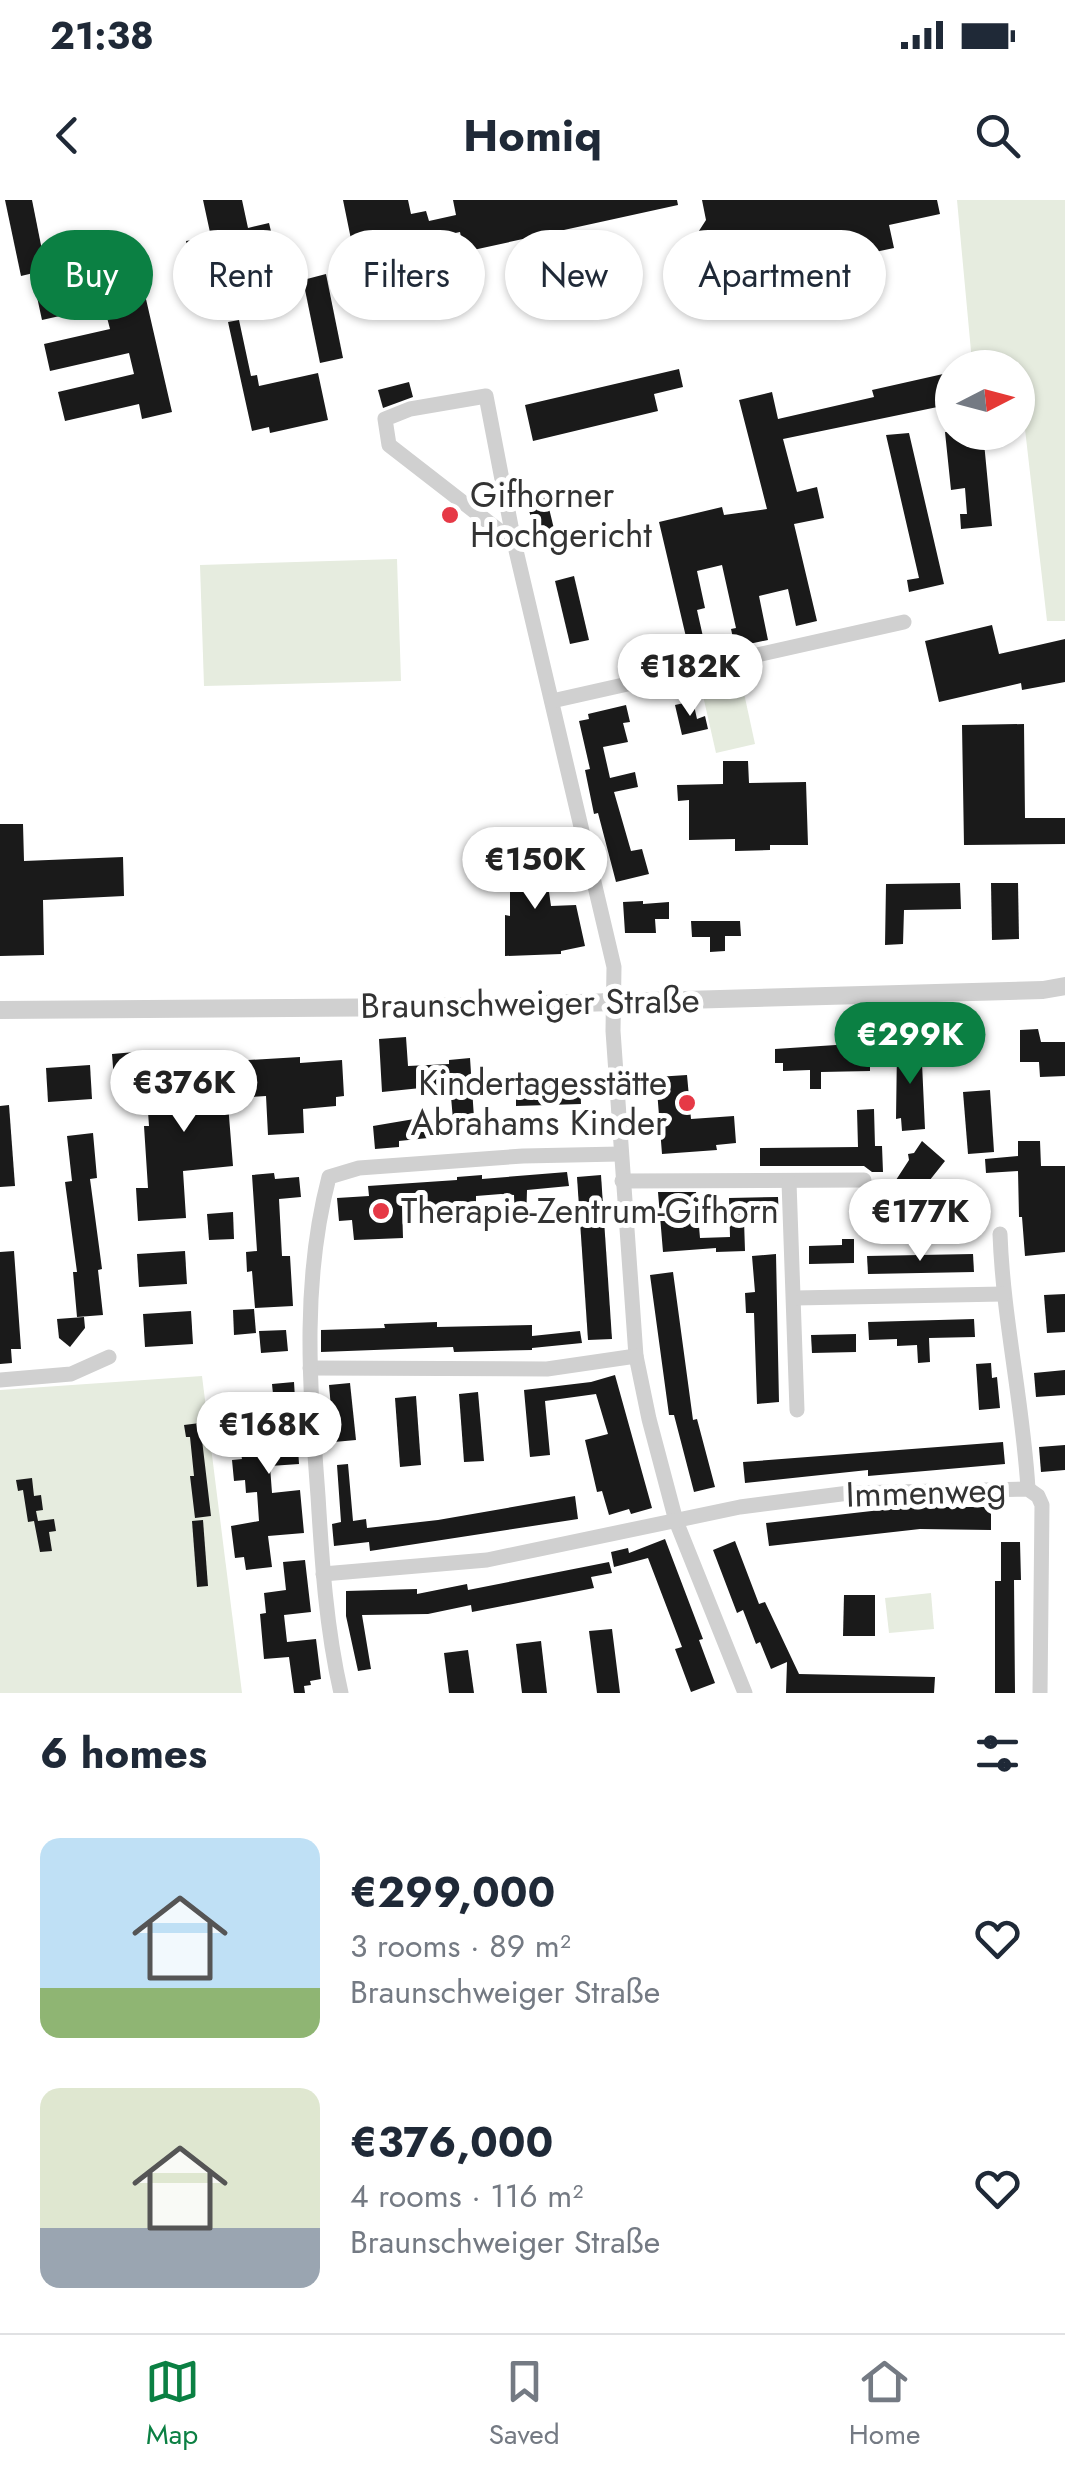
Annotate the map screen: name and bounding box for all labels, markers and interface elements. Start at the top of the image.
text: 21:38 [50,8,154,63]
text: Homiq [463,103,602,168]
icon: back [40,108,95,163]
icon: search [970,108,1025,163]
chip: Buy [30,230,153,320]
chip: Rent [173,230,308,320]
chip: Filters [328,230,485,320]
chip: New [505,230,643,320]
chip: Apartment [663,230,886,320]
north arrow [935,350,1035,450]
map controls [935,350,1035,450]
place label: Gifhorner Hochgericht [470,470,652,560]
marker: Gifhorner Hochgericht [439,504,461,526]
pin: €182K [620,634,760,719]
text: €182K [640,643,740,689]
pin: €150K [465,827,605,912]
text: €150K [484,836,586,882]
street label: Braunschweiger Straße [360,975,700,1031]
pin: €299K [840,1002,980,1087]
text: €299K [856,1011,964,1057]
pin: €376K [114,1050,254,1135]
place label: Kindertagesstätte Abrahams Kinder [411,1058,667,1148]
text: €376K [132,1059,236,1105]
marker: Kindertagesstätte Abrahams Kinder [676,1092,698,1114]
pin: €177K [850,1179,990,1264]
place label: Therapie-Zentrum-Gifhorn [401,1186,779,1236]
text: €177K [871,1188,969,1234]
marker: Therapie-Zentrum-Gifhorn [370,1200,392,1222]
pin: €168K [199,1392,339,1477]
text: €168K [218,1401,320,1447]
street label: Immenweg [845,1464,1007,1520]
text: 6 homes [40,1723,207,1784]
icon: filters [970,1726,1025,1781]
text: €299,000 [350,1862,555,1923]
icon: home [120,1878,240,1998]
icon: heart [970,1911,1025,1966]
text: 3 rooms · 89 m² [350,1923,571,1969]
text: Braunschweiger Straße [350,1969,660,2015]
text: €376,000 [350,2112,553,2173]
icon: home [120,2128,240,2248]
icon: heart [970,2161,1025,2216]
text: 4 rooms · 116 m² [350,2173,583,2219]
text: Braunschweiger Straße [350,2219,660,2265]
tab: Map [145,2354,200,2455]
tab: Saved [489,2354,560,2455]
tab: Home [849,2354,920,2455]

